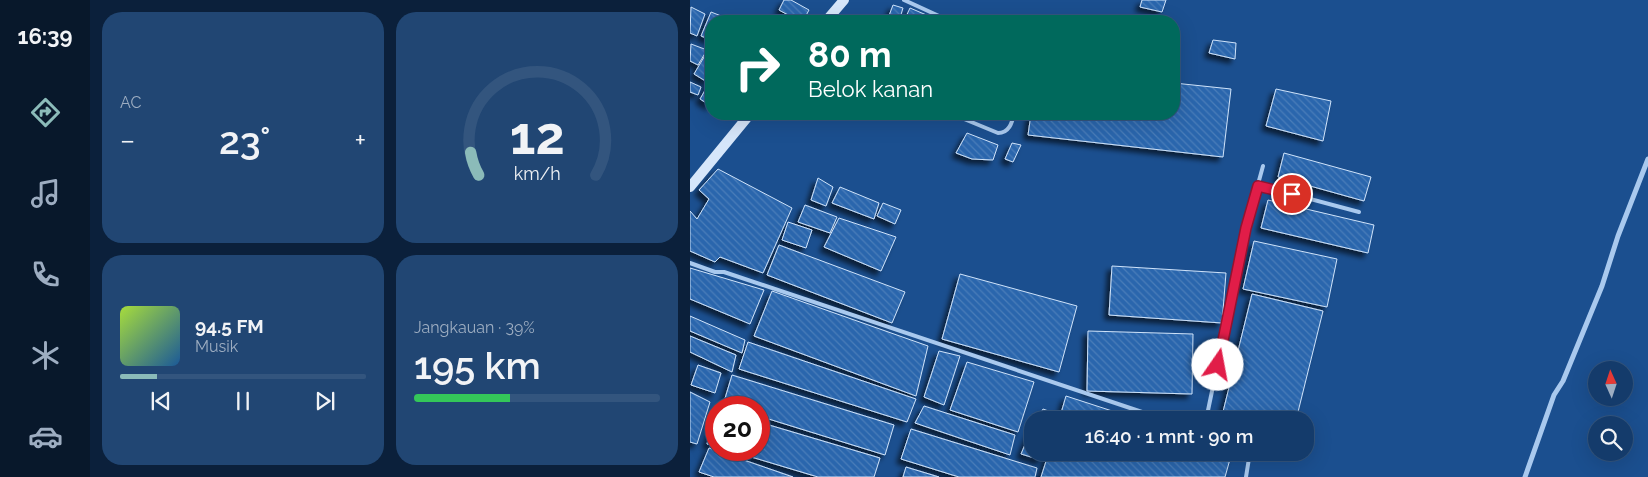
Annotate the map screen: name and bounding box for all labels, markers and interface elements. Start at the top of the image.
text: 16:39 [18,23,72,49]
text: 80 m [808,34,892,75]
icon: right [725,35,790,100]
text: Belok kanan [808,76,933,102]
text: AC [120,93,141,112]
icon: directions [28,95,63,130]
text: 12 [509,105,565,166]
text: 23° [219,118,271,163]
text: − [120,124,135,157]
text: + [354,124,366,157]
text: km/h [513,163,561,184]
pin [1271,173,1313,215]
icon: music [28,176,63,211]
icon: arrive [1278,180,1306,208]
icon: phone [28,257,63,292]
text: 94.5 FM [195,315,264,337]
text: Jangkauan · 39% [414,318,535,337]
text: Musik [195,337,238,356]
icon: climate [28,338,63,373]
position arrow [1191,338,1243,390]
text: 195 km [414,343,541,388]
north arrow [1588,361,1632,406]
map controls [1588,361,1633,461]
icon: previous [147,387,175,415]
icon: pause [229,387,257,415]
icon: next [311,387,339,415]
speed limit sign: 20 [705,396,770,461]
button: search [1588,416,1633,461]
icon: car [28,419,63,454]
text: 16:40 · 1 mnt · 90 m [1085,425,1253,447]

